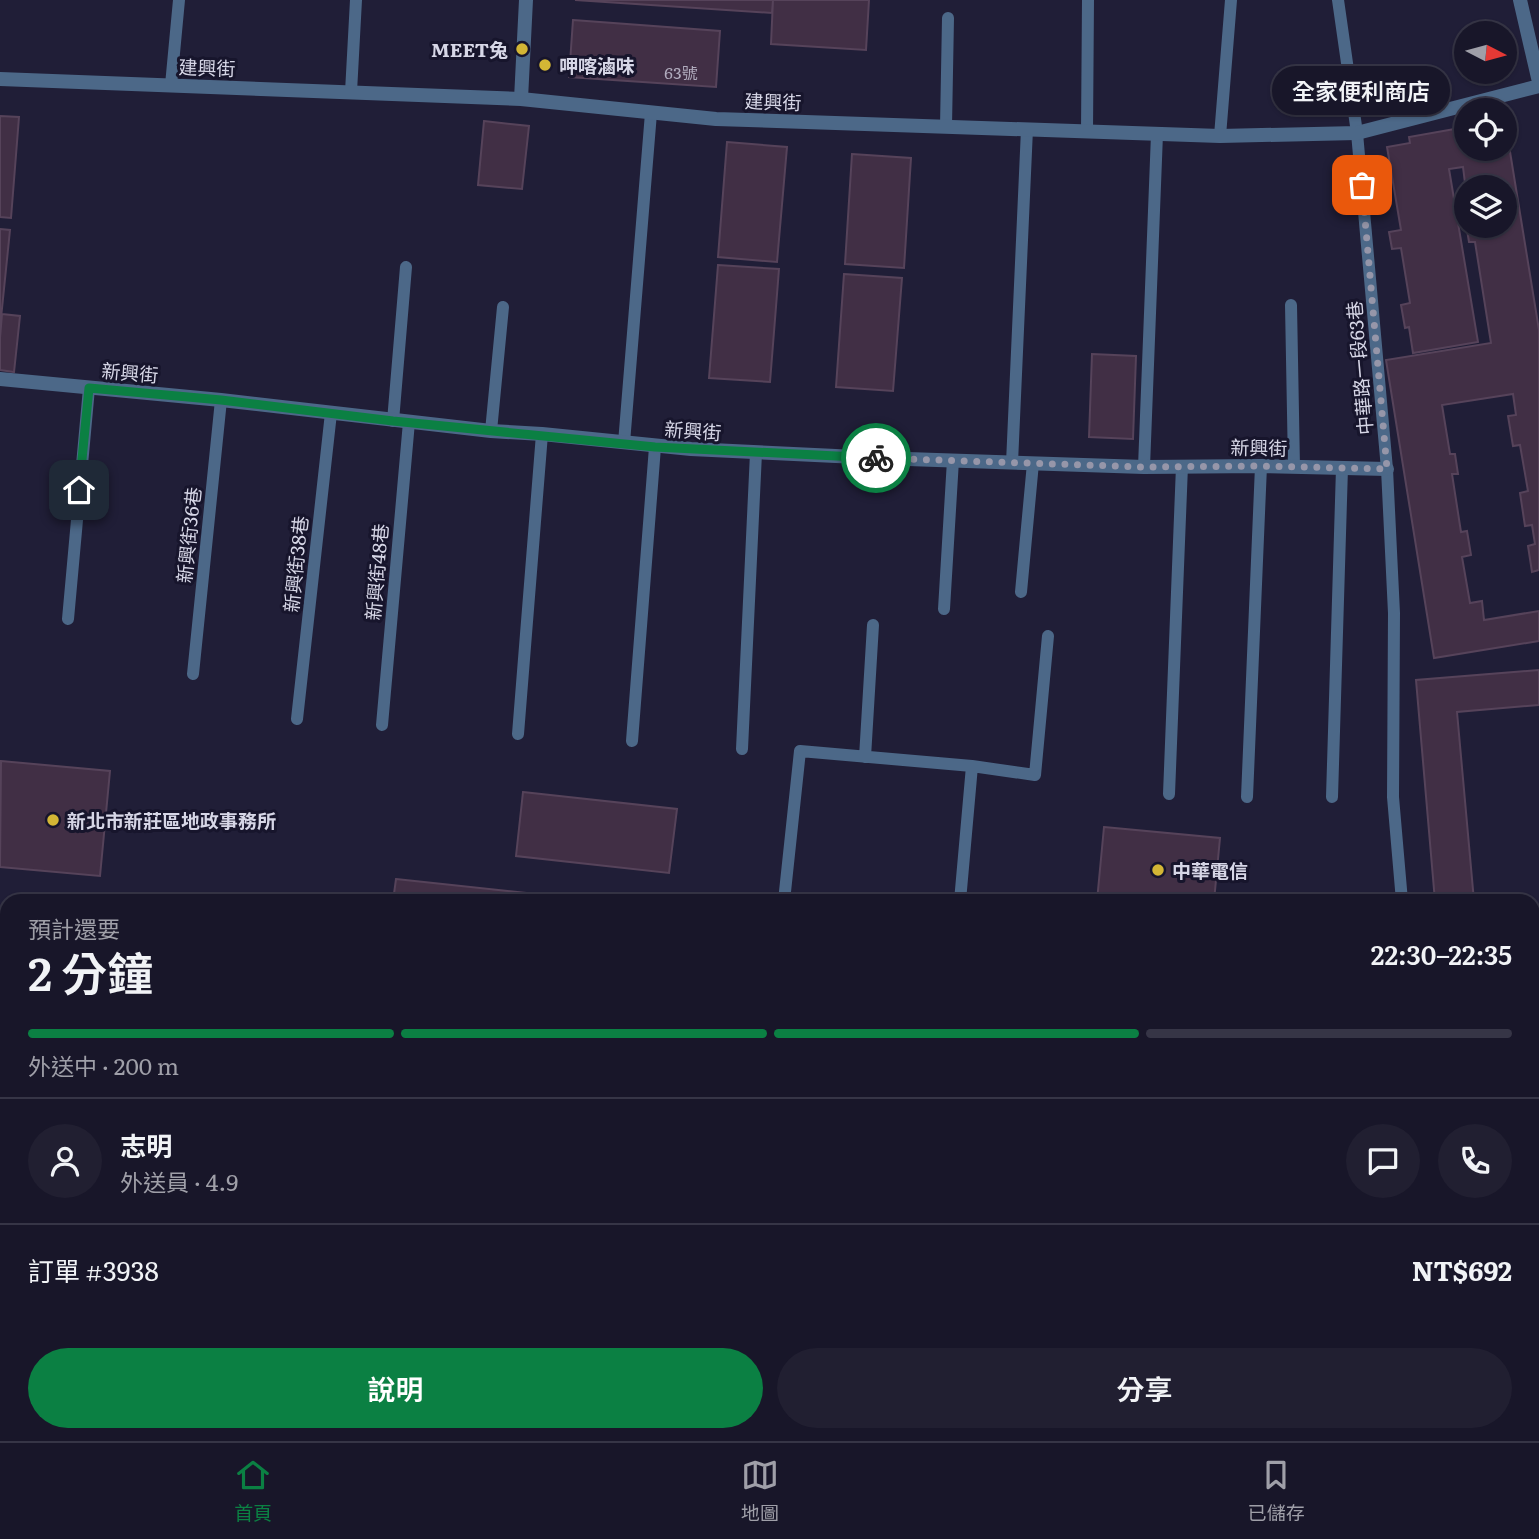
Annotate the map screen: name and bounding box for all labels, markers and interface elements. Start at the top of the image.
north arrow [1454,21,1517,84]
map controls [1454,21,1517,238]
place label: MEET兔 [431,35,508,63]
marker: MEET兔 [514,41,530,57]
place label: 呷喀滷味 [559,51,635,79]
street label: 建興街 [178,52,236,82]
marker: 呷喀滷味 [537,57,553,73]
house number: 63號 [664,60,698,84]
callout: 全家便利商店 [1273,66,1451,115]
text: 全家便利商店 [1292,73,1430,107]
street label: 建興街 [744,86,802,116]
button: locate [1454,98,1517,161]
pin [1332,155,1392,215]
icon: bag [1343,166,1381,204]
button: layers [1454,175,1517,238]
street label: 中華路一段63巷 [1339,300,1379,436]
street label: 新興街 [100,356,160,388]
street label: 新興街 [664,414,722,446]
courier [841,423,911,493]
street label: 新興街 [1230,433,1288,461]
icon: bike [857,439,895,477]
pin [49,460,109,520]
icon: home [60,471,98,509]
street label: 新興街36巷 [169,486,207,584]
street label: 新興街38巷 [276,514,314,614]
street label: 新興街48巷 [358,522,394,622]
place label: 新北市新莊區地政事務所 [67,806,276,834]
marker: 新北市新莊區地政事務所 [45,812,61,828]
place label: 中華電信 [1172,856,1248,884]
marker: 中華電信 [1150,862,1166,878]
text: 預計還要 [28,911,120,945]
text: 22:30–22:35 [1371,934,1512,973]
text: 2 分鐘 [28,937,153,1005]
text: 外送中 · 200 m [28,1048,179,1082]
button: person [28,1124,102,1198]
button: chat [1346,1124,1420,1198]
button: phone [1438,1124,1512,1198]
text: 志明 [120,1125,172,1164]
text: 外送員 · 4.9 [120,1164,238,1198]
text: 訂單 #3938 [28,1250,159,1289]
text: NT$692 [1412,1250,1512,1289]
button: 說明 [28,1348,763,1428]
button: 分享 [777,1348,1512,1428]
tab: 首頁 [234,1456,272,1526]
tab: 地圖 [741,1456,779,1526]
tab: 已儲存 [1248,1456,1305,1526]

